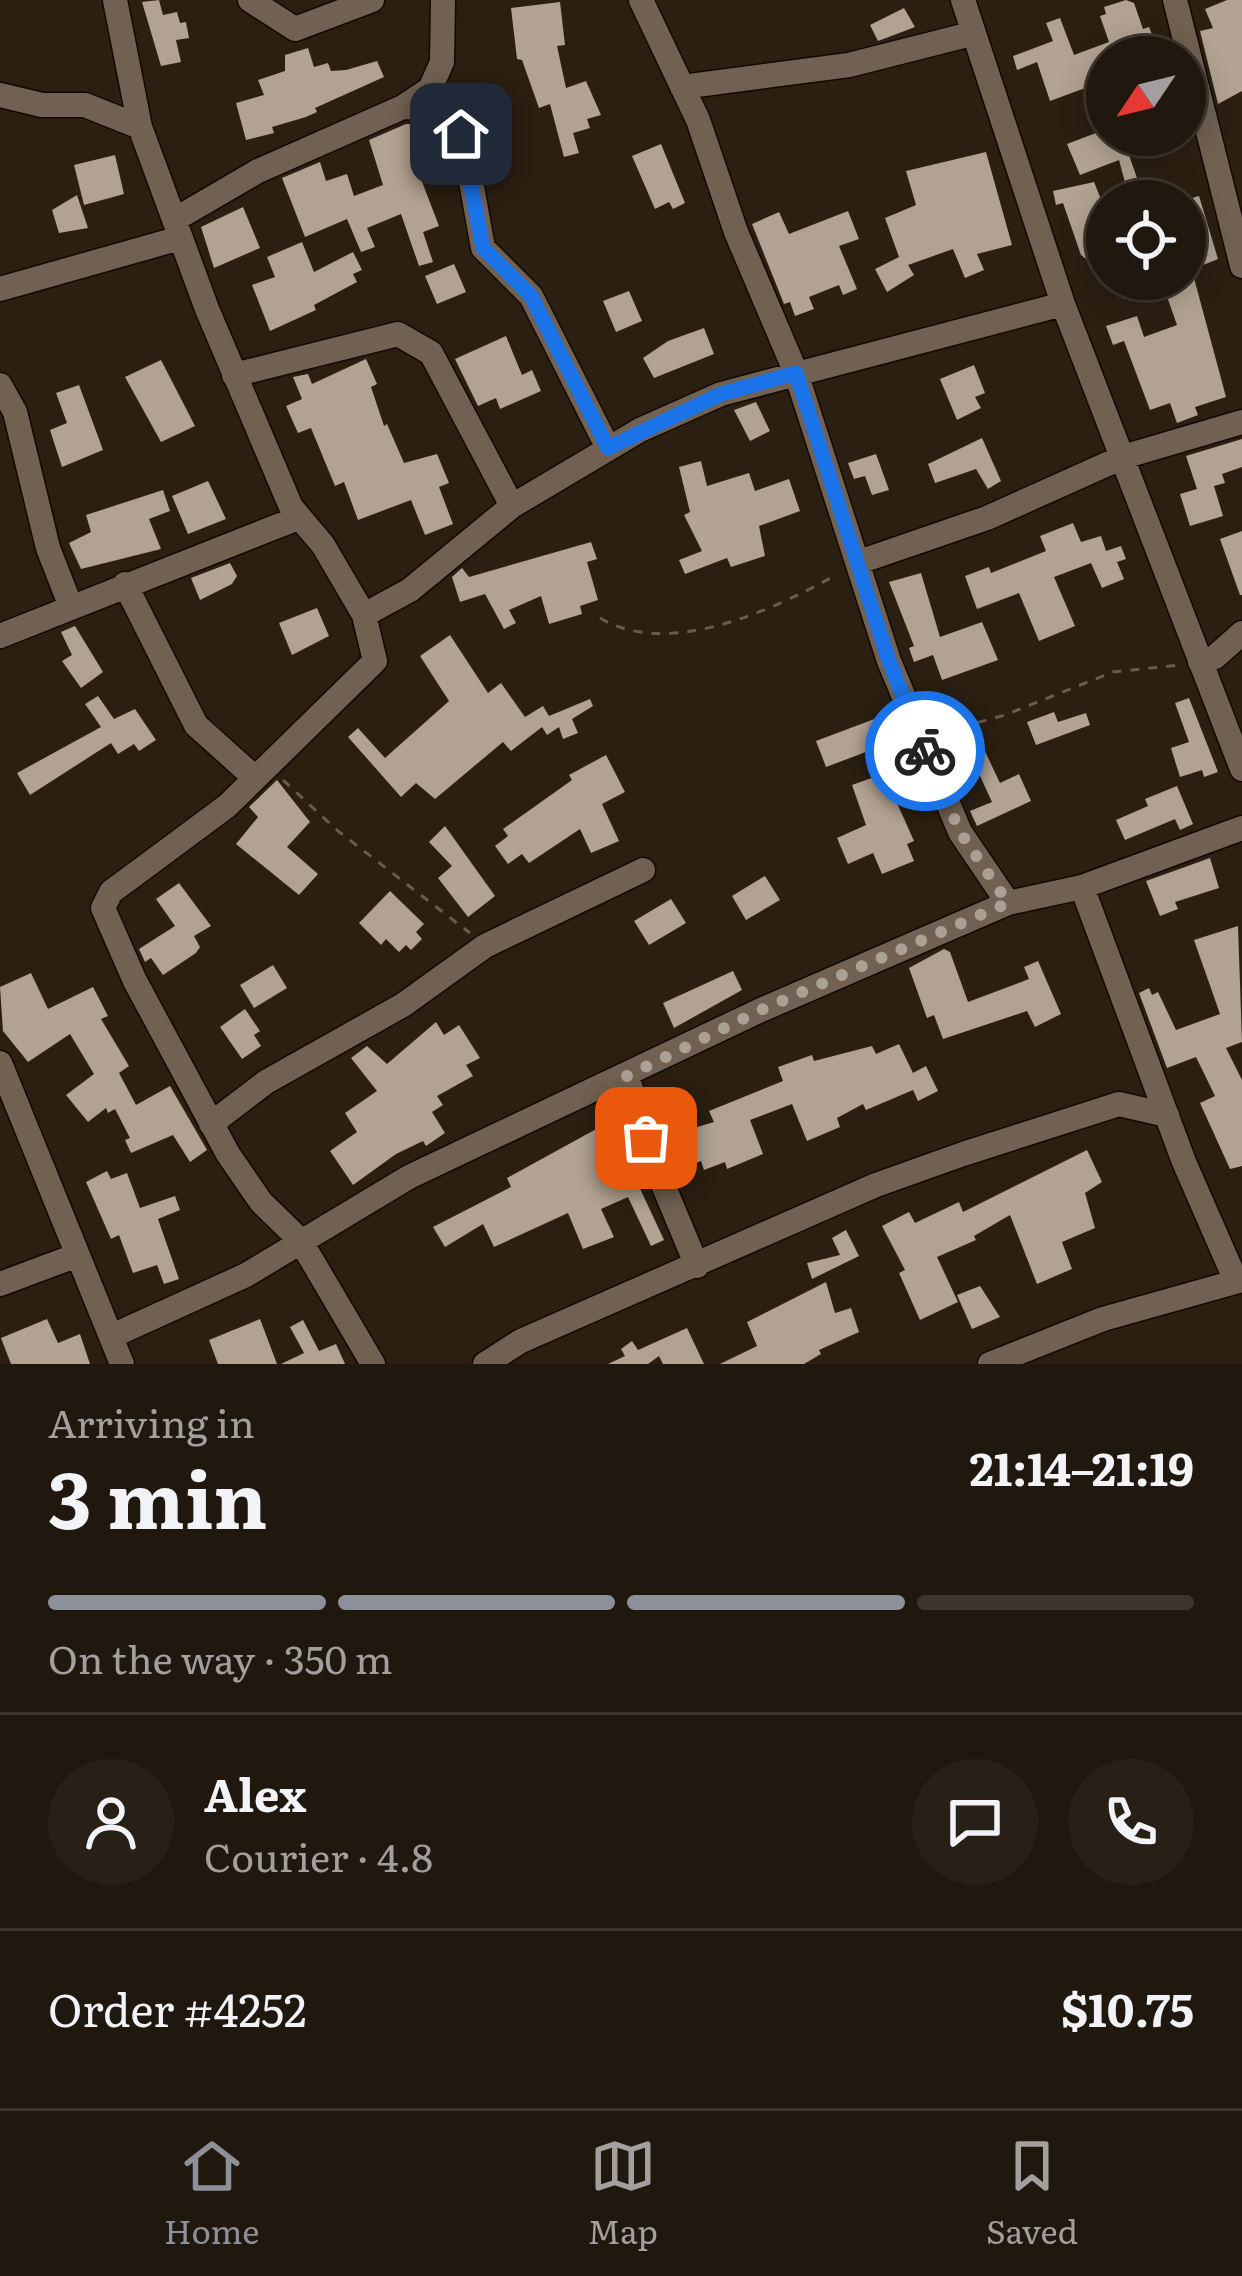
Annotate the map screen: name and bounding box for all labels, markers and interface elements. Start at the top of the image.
north arrow [1086,36,1206,156]
map controls [1086,36,1206,300]
pin [410,83,512,185]
icon: home [428,101,494,167]
button: locate [1086,180,1206,300]
courier [865,691,985,811]
icon: bike [892,718,958,784]
pin [595,1087,697,1189]
icon: bag [613,1105,679,1171]
text: Arriving in [48,1392,255,1450]
text: 21:14–21:19 [969,1433,1194,1500]
text: 3 min [48,1437,268,1553]
text: On the way · 350 m [48,1628,393,1686]
button: person [48,1759,174,1885]
text: Alex [204,1759,306,1826]
button: chat [912,1759,1038,1885]
button: phone [1068,1759,1194,1885]
text: Courier · 4.8 [204,1826,433,1884]
text: Order #4252 [48,1974,306,2041]
text: $10.75 [1061,1974,1194,2041]
tab: Home [164,2133,259,2254]
tab: Map [588,2133,658,2254]
tab: Saved [986,2133,1078,2254]

